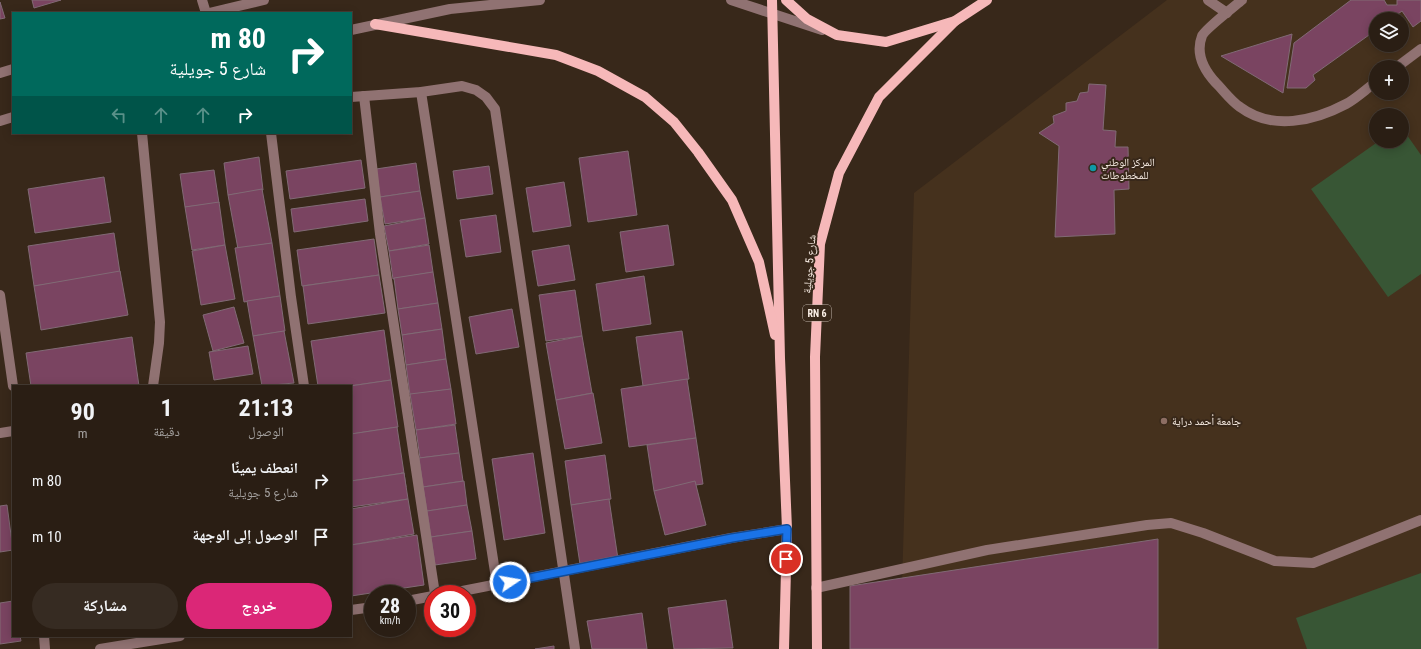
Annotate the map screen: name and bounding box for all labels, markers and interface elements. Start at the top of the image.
map controls [1369,12,1409,148]
button: layers [1369,12,1409,52]
text: 80 m [210,22,266,55]
icon: right [280,28,332,80]
text: شارع 5 جويلية [170,58,266,79]
button: + [1369,60,1409,100]
icon: left [108,104,130,126]
icon: ahead [150,104,172,126]
icon: ahead [192,104,214,126]
icon: right [234,104,256,126]
button: − [1369,108,1409,148]
place label: المركز الوطني للمخطوطات [1101,156,1155,182]
marker: المركز الوطني للمخطوطات [1088,163,1098,173]
street label: شارع 5 جويلية [800,234,819,294]
road number: RN 6 [803,305,831,321]
text: 1 [161,394,173,422]
text: 21:13 [238,394,293,422]
text: 90 [71,398,95,426]
place label: جامعة أحمد دراية [1172,414,1241,428]
marker: جامعة أحمد دراية [1159,416,1169,426]
text: دقيقة [153,424,180,439]
text: الوصول [248,424,284,439]
text: m [78,426,88,441]
text: انعطف يمينًا [231,459,298,477]
icon: right [310,470,332,492]
text: 80 m [32,472,62,490]
text: شارع 5 جويلية [228,485,298,500]
text: الوصول إلى الوجهة [192,526,298,544]
icon: arrive [310,526,332,548]
text: 10 m [32,528,62,546]
pin [769,542,803,576]
icon: arrive [775,548,797,570]
position arrow [489,561,531,603]
button: مشاركة [32,583,178,629]
button: خروج [186,583,332,629]
speed limit sign: 30 [424,585,476,637]
text: 28 [380,594,400,618]
text: km/h [380,615,400,626]

